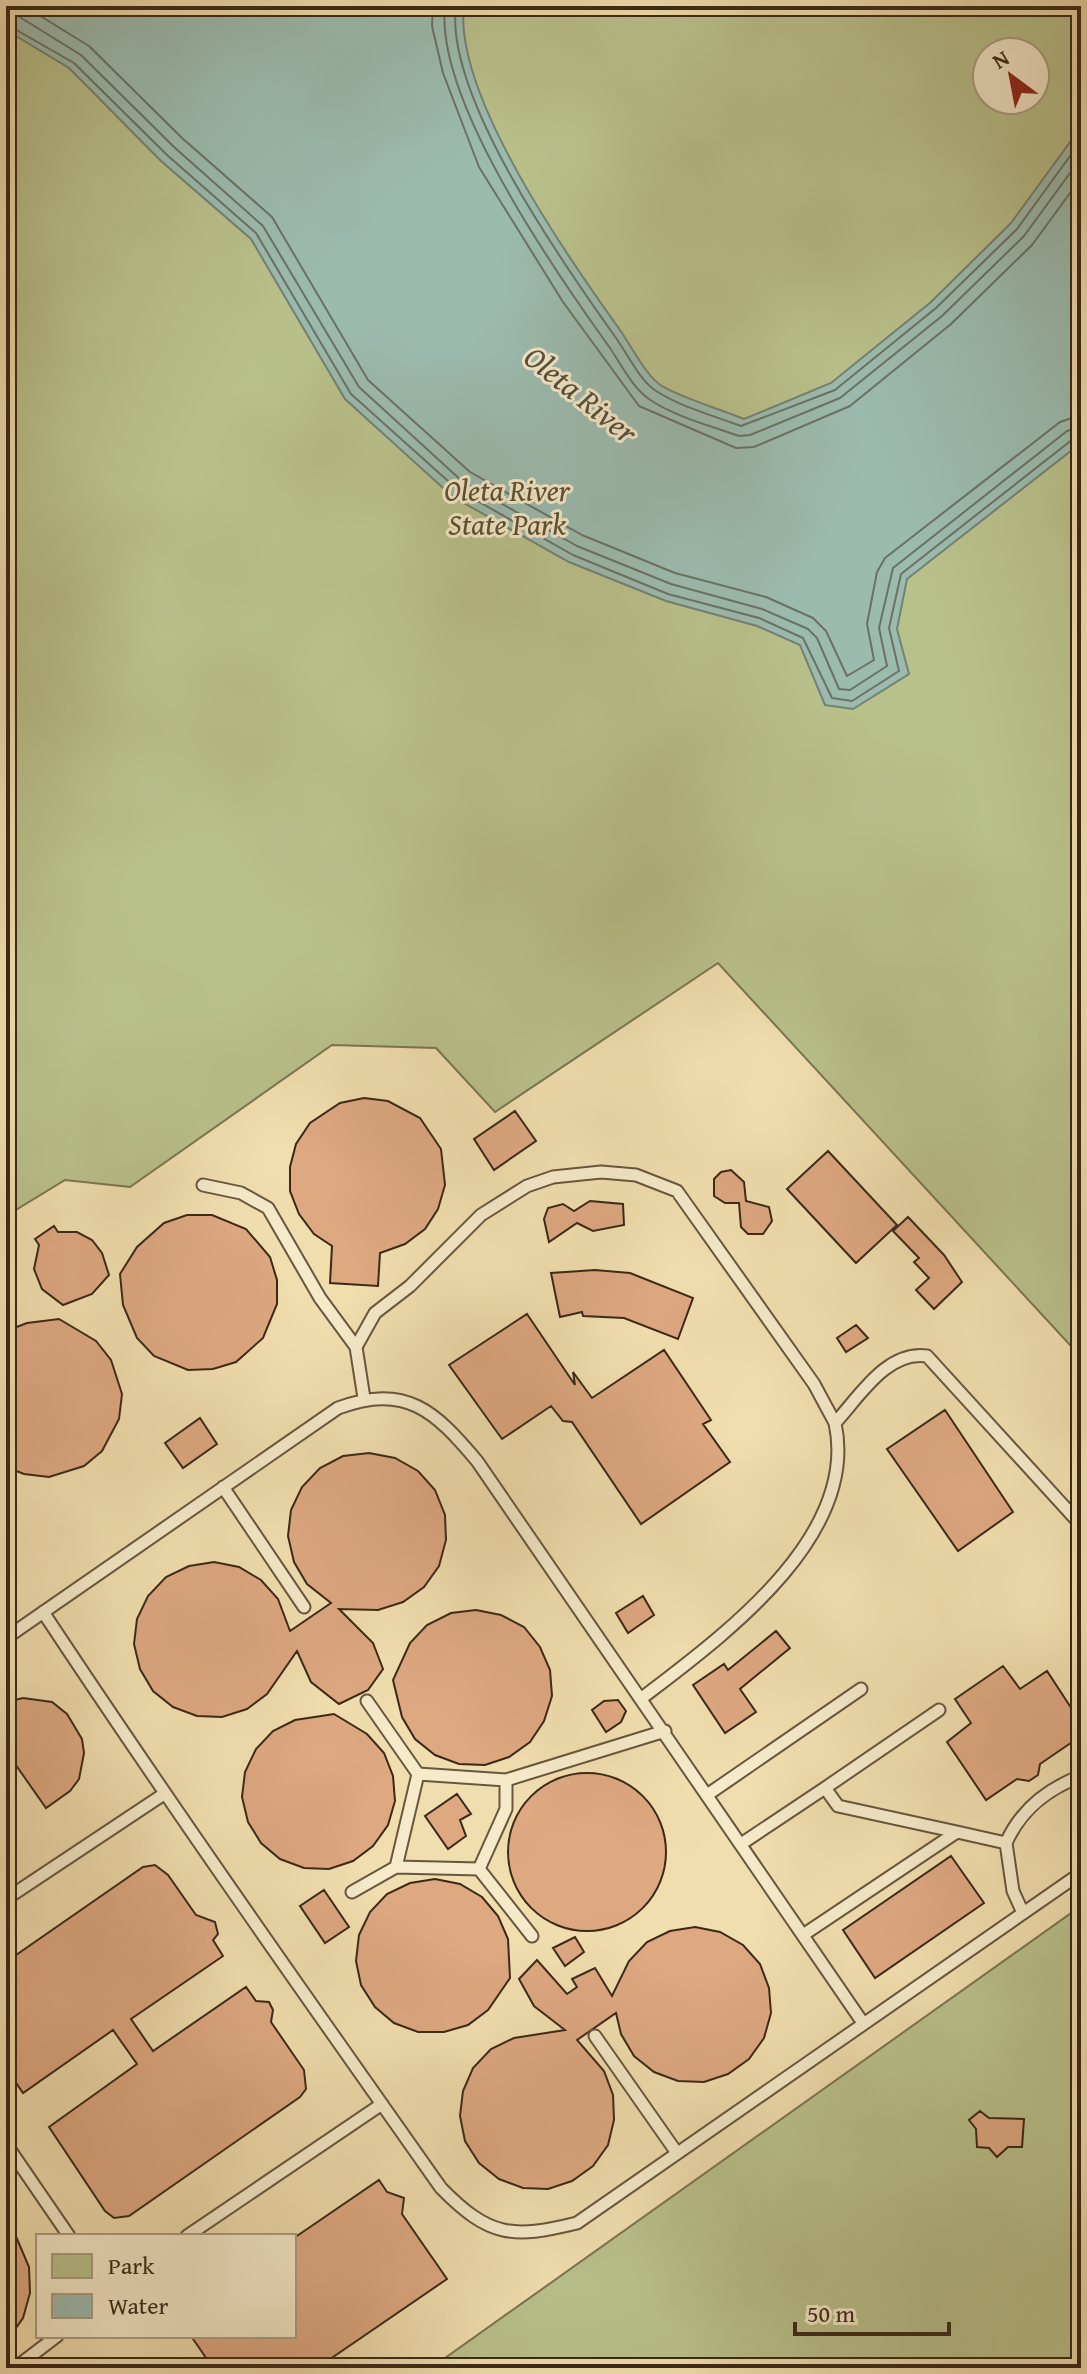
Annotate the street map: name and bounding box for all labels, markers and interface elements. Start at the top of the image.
north arrow [971,36,1051,116]
text: N [986,41,1015,77]
water label: Oleta River [514,333,649,455]
park label: Oleta River State Park [444,468,571,546]
legend [36,2234,296,2338]
text: Park [108,2248,155,2283]
scale bar [795,2286,949,2336]
text: Water [108,2288,169,2323]
text: 50 m [807,2296,855,2331]

